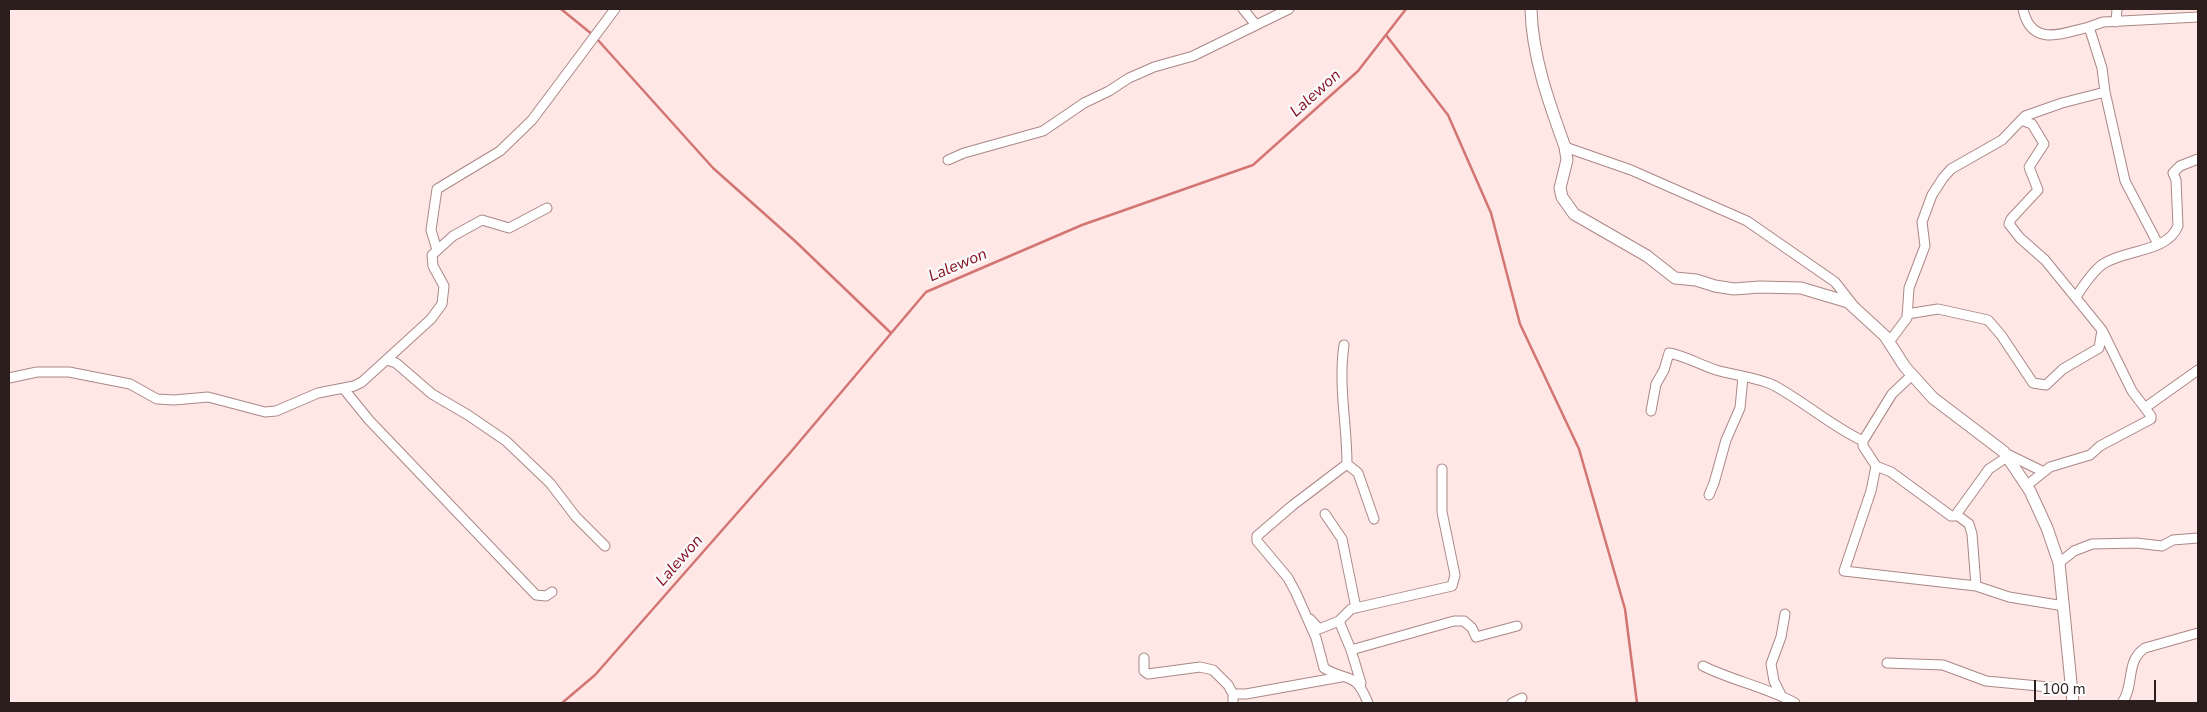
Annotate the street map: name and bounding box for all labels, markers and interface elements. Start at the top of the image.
water label: Lalewon [1287,66,1345,122]
water label: Lalewon [926,245,990,287]
water label: Lalewon [653,531,707,591]
scale bar [2037,670,2160,702]
text: 100 m [2042,679,2086,699]

